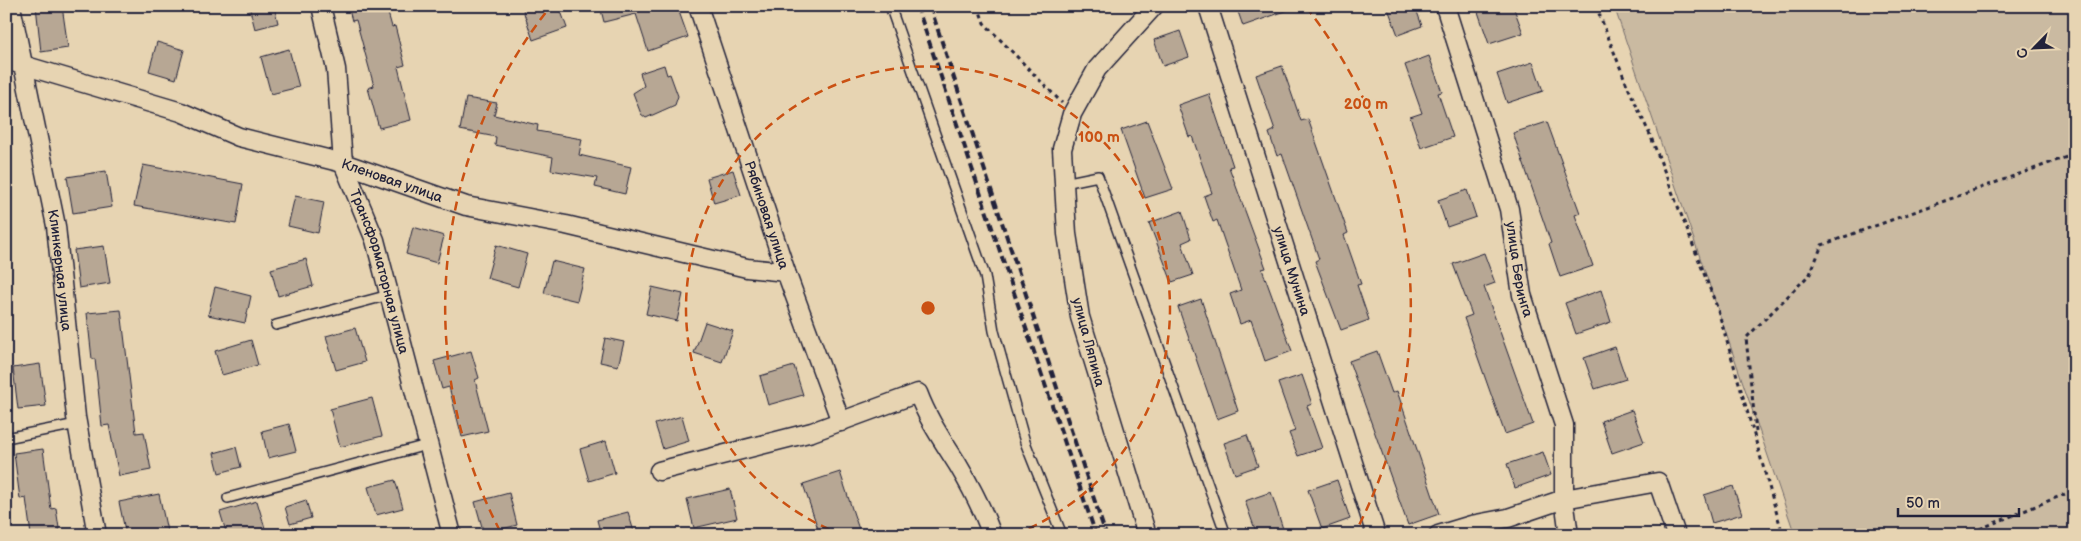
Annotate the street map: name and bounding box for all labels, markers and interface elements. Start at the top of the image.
north arrow [2008,22,2058,72]
text: С [2013,45,2032,61]
text: 200 m [1344,95,1388,114]
text: 100 m [1078,128,1120,147]
street label: Кленовая улица [339,155,446,206]
street label: Рябиновая улица [741,159,793,272]
street label: Трансформаторная улица [346,187,413,357]
street label: Клинкерная улица [44,208,75,333]
street label: улица Беринга [1502,220,1537,320]
street label: улица Мунина [1270,224,1314,319]
street label: улица Ляпина [1068,296,1109,389]
centre of rings [919,299,937,317]
scale bar [1898,486,2020,518]
text: 50 m [1906,494,1940,513]

